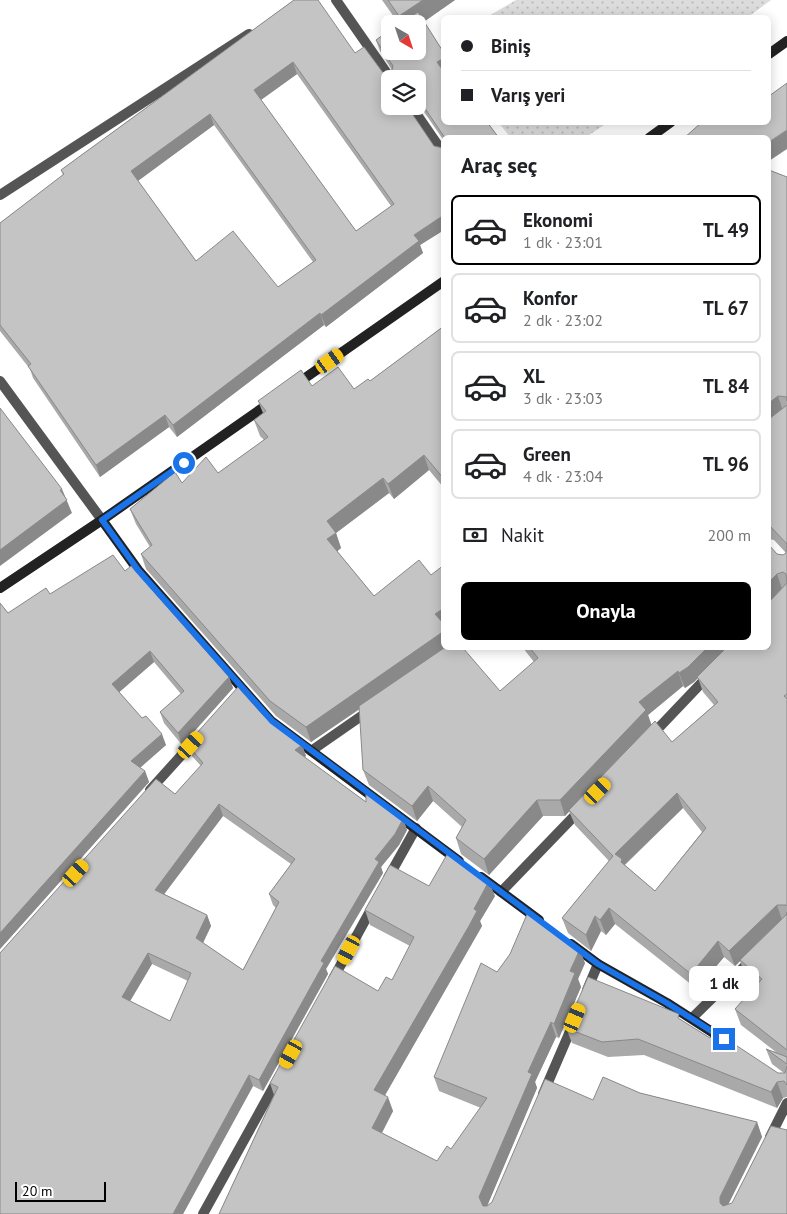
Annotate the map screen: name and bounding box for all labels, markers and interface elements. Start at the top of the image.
north arrow [381,15,426,60]
map controls [381,15,426,115]
text: Biniş [491,34,531,58]
button: layers [381,70,426,115]
text: Varış yeri [491,83,565,107]
text: Araç seç [461,151,537,179]
icon: car [463,208,508,253]
text: Ekonomi [523,208,593,232]
text: TL 49 [703,218,749,242]
text: 1 dk · 23:01 [523,232,603,252]
icon: car [463,286,508,331]
text: Konfor [523,286,577,310]
text: TL 67 [703,296,749,320]
text: 2 dk · 23:02 [523,310,603,330]
car [313,346,346,376]
icon: car [463,364,508,409]
text: XL [523,364,545,388]
text: TL 84 [703,374,749,398]
text: 3 dk · 23:03 [523,388,603,408]
icon: car [463,442,508,487]
text: Green [523,442,571,466]
route start [173,452,195,474]
text: TL 96 [703,452,749,476]
text: 4 dk · 23:04 [523,466,603,486]
icon: cash [461,521,489,549]
text: Nakit [501,523,544,547]
text: 200 m [708,525,751,545]
button: Onayla [461,582,751,640]
car [175,729,206,761]
car [582,775,613,807]
car [60,857,91,889]
car [335,933,362,967]
callout: 1 dk [689,966,759,1002]
text: 1 dk [709,973,739,993]
car [562,1001,587,1035]
route end [713,1028,735,1050]
car [277,1037,304,1071]
scale bar [15,1179,106,1202]
text: 20 m [22,1182,52,1200]

